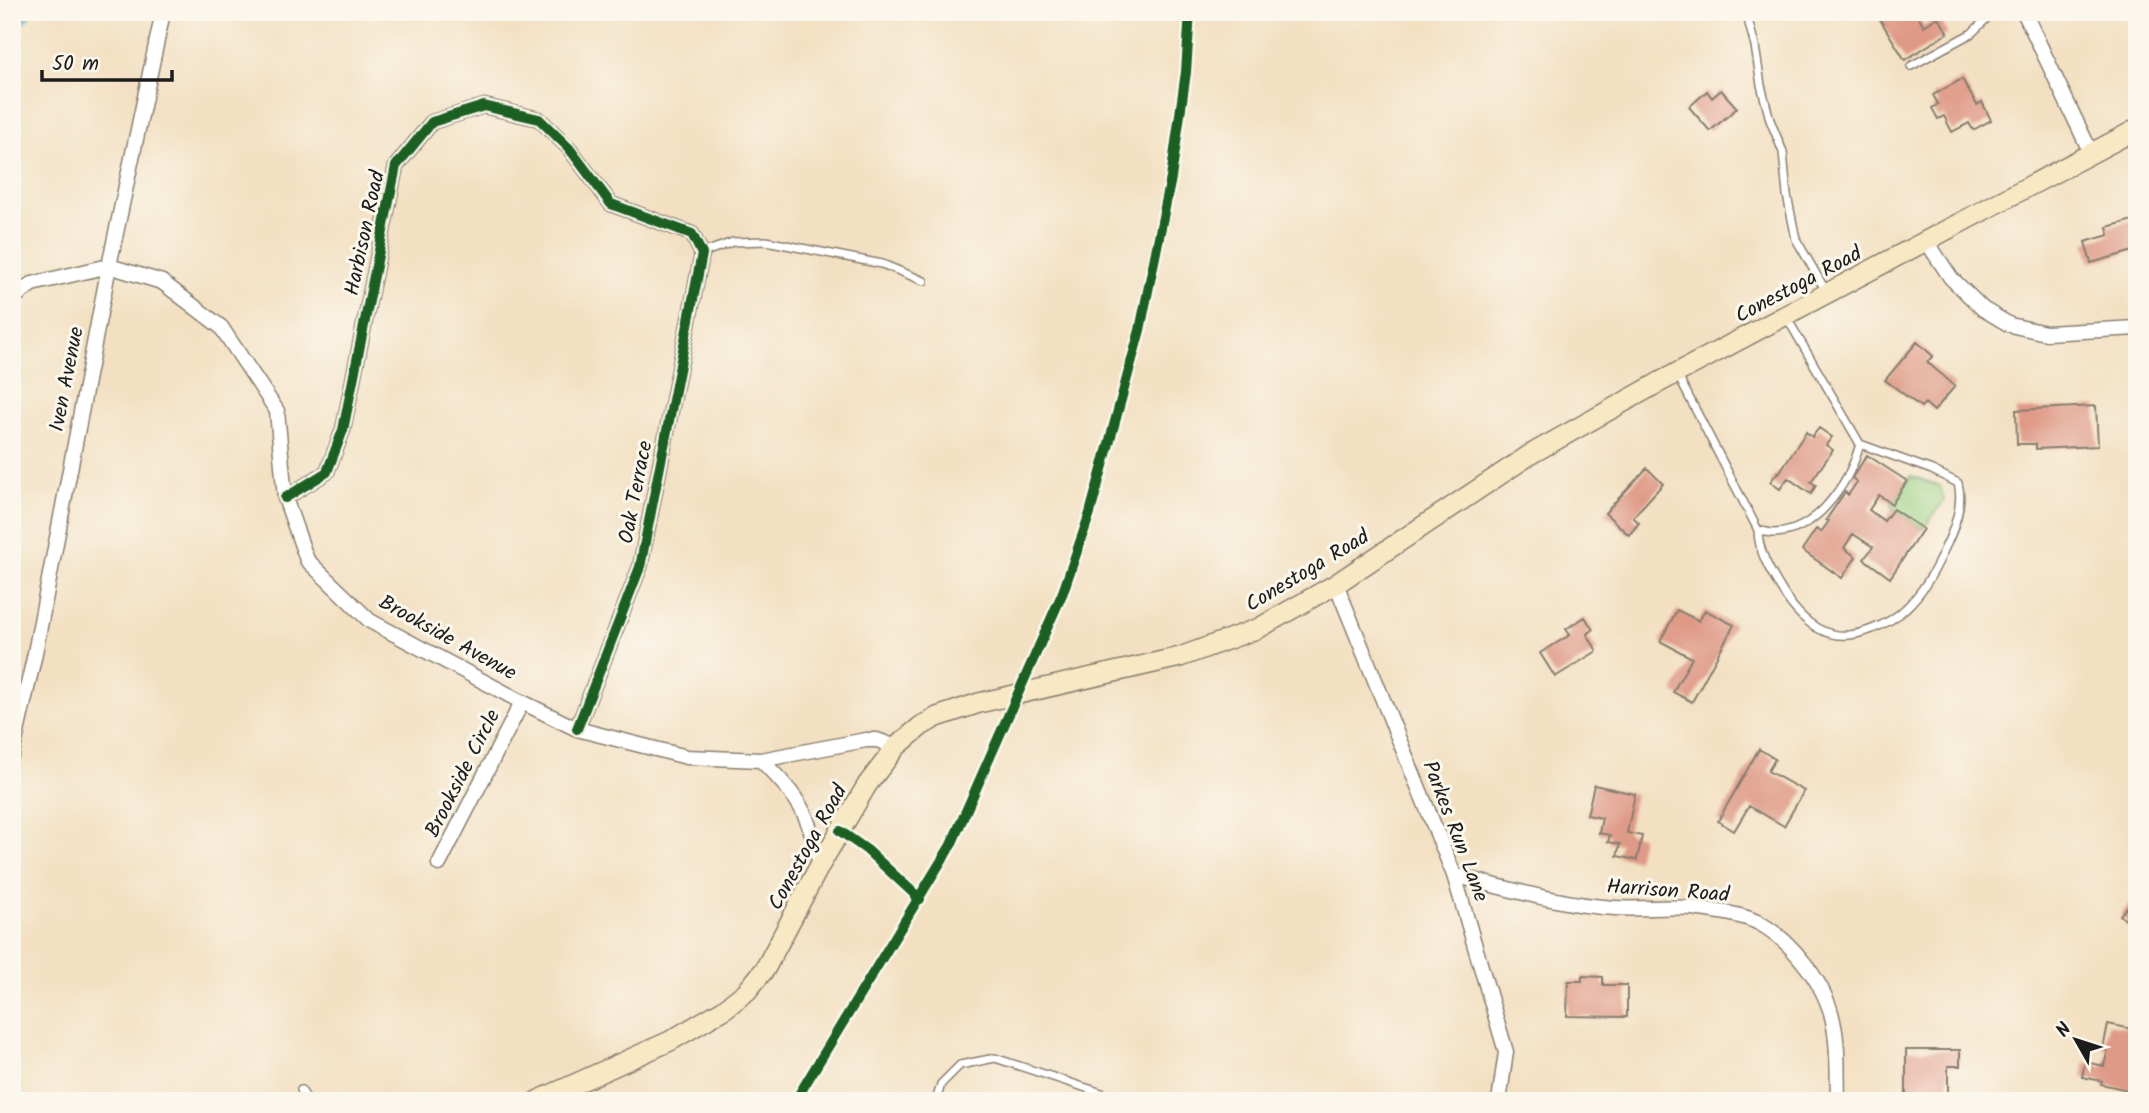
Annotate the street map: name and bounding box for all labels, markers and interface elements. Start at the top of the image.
scale bar [42,38,172,82]
text: 50 m [52,48,99,81]
street label: Harbison Road [336,167,395,299]
street label: Conestoga Road [1729,238,1869,333]
street label: Iven Avenue [41,323,94,435]
street label: Oak Terrace [610,437,663,547]
street label: Conestoga Road [1239,521,1377,621]
street label: Brookside Avenue [372,587,523,690]
street label: Brookside Circle [417,703,510,844]
street label: Parkes Run Lane [1413,756,1497,907]
street label: Conestoga Road [760,778,857,917]
street label: Harrison Road [1605,871,1731,912]
north arrow [2040,1004,2110,1074]
text: N [2049,1016,2080,1045]

